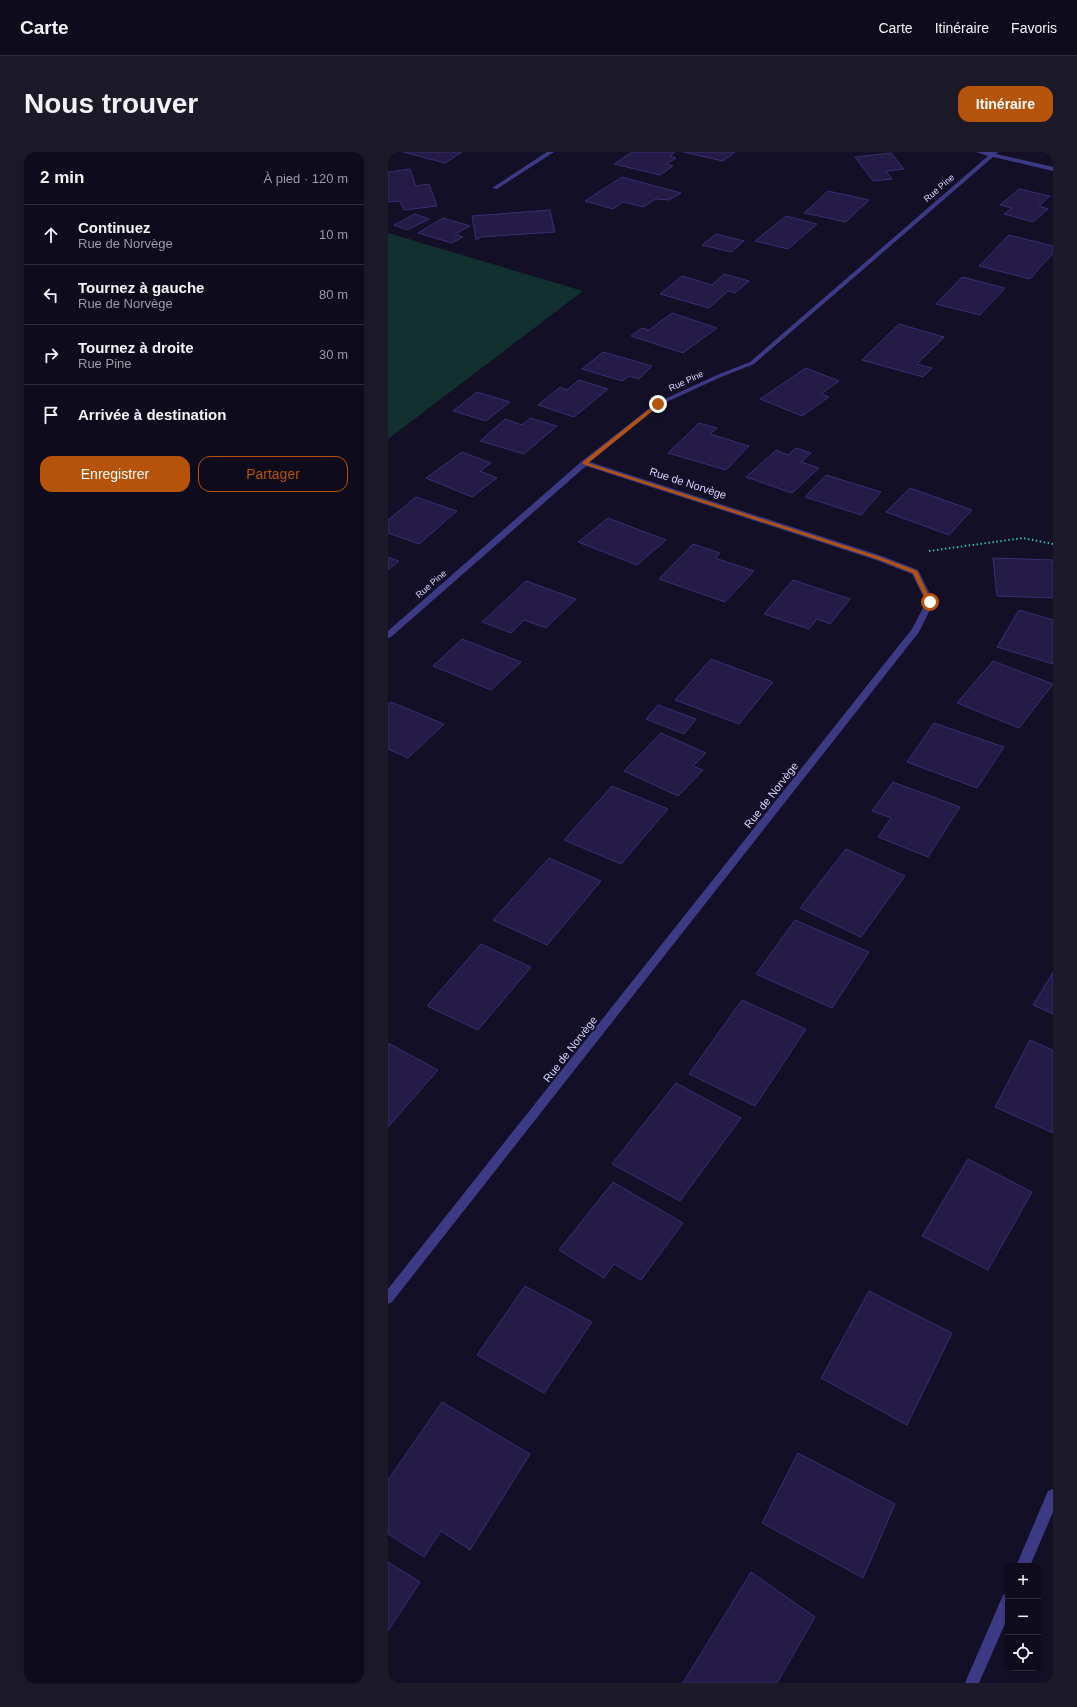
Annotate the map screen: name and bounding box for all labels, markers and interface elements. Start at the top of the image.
text: Carte [20,17,69,38]
text: Carte [878,20,913,36]
text: Itinéraire [935,20,989,36]
text: Favoris [1011,20,1057,36]
button: Itinéraire [958,86,1053,122]
text: Nous trouver [24,88,198,119]
text: 2 min [40,168,84,187]
text: À pied · 120 m [263,171,348,186]
street label: Rue Pine [922,172,956,204]
text: Continuez [78,219,151,236]
icon: ahead [40,224,62,246]
text: 10 m [319,227,348,242]
text: Rue de Norvège [78,236,173,251]
text: Tournez à gauche [78,279,204,296]
icon: left [40,284,62,306]
text: 80 m [319,287,348,302]
text: Rue de Norvège [78,296,173,311]
text: Tournez à droite [78,339,194,356]
icon: right [40,344,62,366]
text: 30 m [319,347,348,362]
text: Rue Pine [78,356,131,371]
street label: Rue Pine [667,369,705,393]
route end [649,395,667,413]
icon: arrive [40,404,62,426]
text: Arrivée à destination [78,406,226,423]
button: Enregistrer [40,456,190,492]
button: Partager [198,456,348,492]
street label: Rue de Norvège [648,465,728,501]
street label: Rue Pine [414,568,448,600]
route start [921,593,939,611]
street label: Rue de Norvège [742,760,800,830]
street label: Rue de Norvège [541,1014,599,1084]
map controls [1005,1563,1041,1671]
button: + [1005,1563,1041,1599]
button: − [1005,1599,1041,1635]
button: locate [1005,1635,1041,1671]

